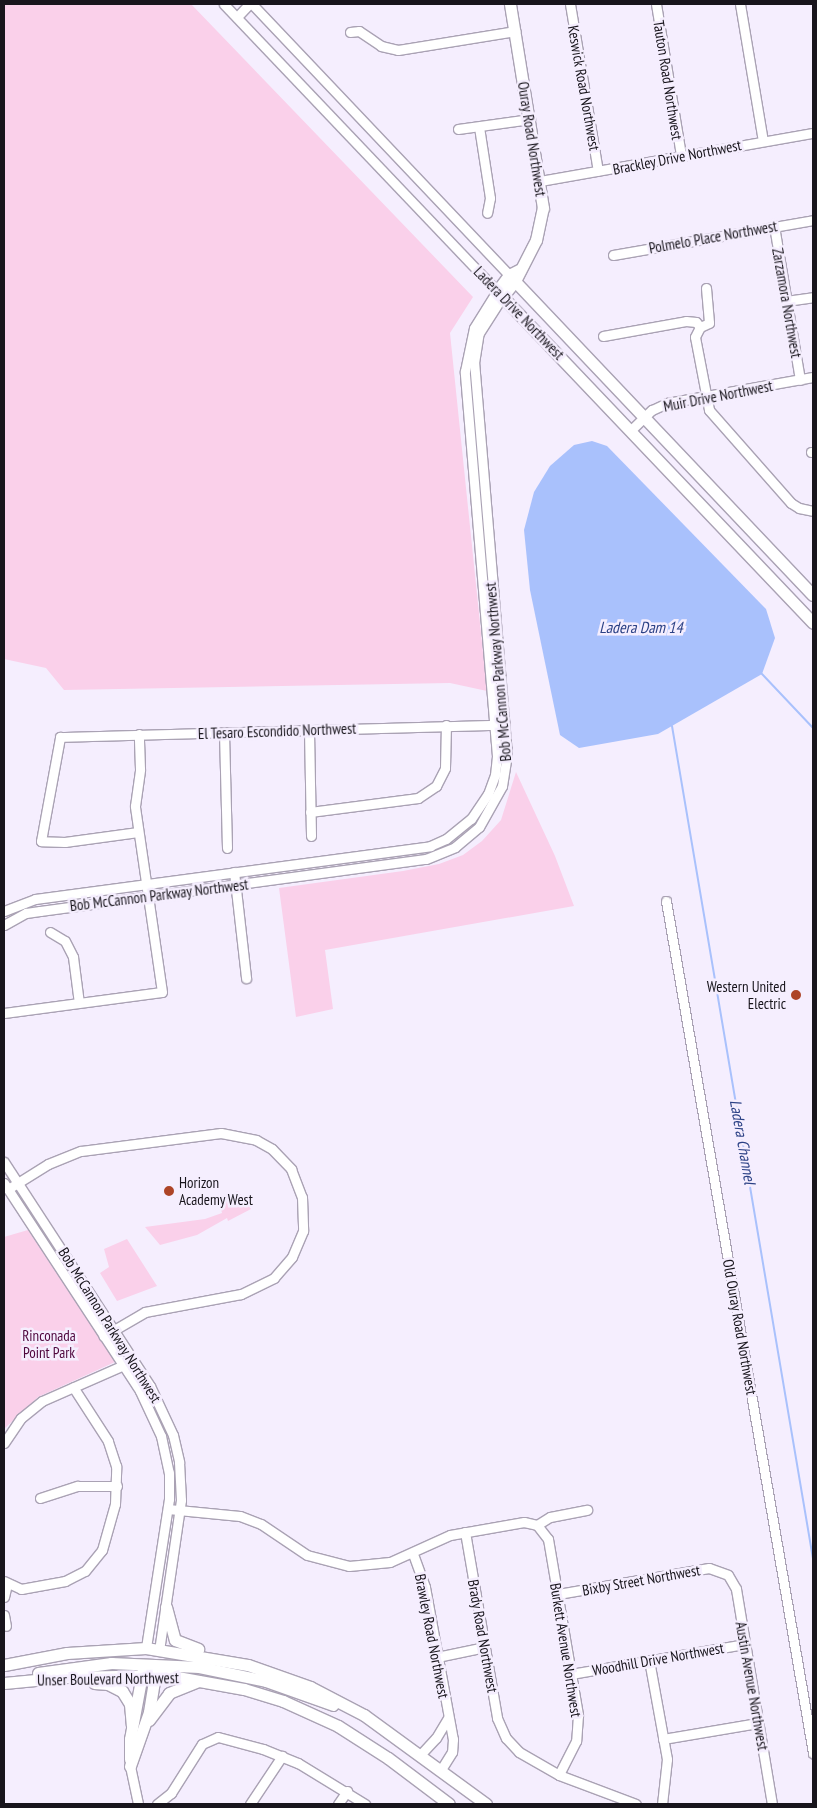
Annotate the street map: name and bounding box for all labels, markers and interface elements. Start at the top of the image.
street label: Tauton Road Northwest [650,19,686,141]
street label: Keswick Road Northwest [564,24,604,152]
street label: Ouray Road Northwest [514,80,550,198]
street label: Brackley Drive Northwest [611,136,743,178]
street label: Polmelo Place Northwest [647,217,779,257]
street label: Zarzamora Northwest [768,247,806,359]
street label: Ladera Drive Northwest [470,263,568,363]
street label: Muir Drive Northwest [662,377,774,415]
street label: Bob McCannon Parkway Northwest [481,582,515,762]
water label: Ladera Dam 14 [599,617,683,637]
street label: El Tesaro Escondido Northwest [197,719,357,743]
street label: Bob McCannon Parkway Northwest [69,875,249,915]
place label: Western United Electric [707,977,786,1012]
marker: Western United Electric [790,989,802,1001]
water label: Ladera Channel [726,1098,760,1186]
place label: Horizon Academy West [179,1173,253,1208]
marker: Horizon Academy West [163,1185,175,1197]
street label: Bob McCannon Parkway Northwest [55,1244,165,1406]
street label: Old Ouray Road Northwest [719,1258,761,1396]
park label: Rinconada Point Park [22,1326,76,1361]
street label: Bixby Street Northwest [580,1561,702,1599]
street label: Brawley Road Northwest [411,1572,453,1700]
street label: Brady Road Northwest [464,1578,502,1694]
street label: Burkett Avenue Northwest [546,1581,586,1719]
street label: Austin Avenue Northwest [732,1620,772,1752]
street label: Woodhill Drive Northwest [591,1639,725,1679]
street label: Unser Boulevard Northwest [37,1669,179,1689]

